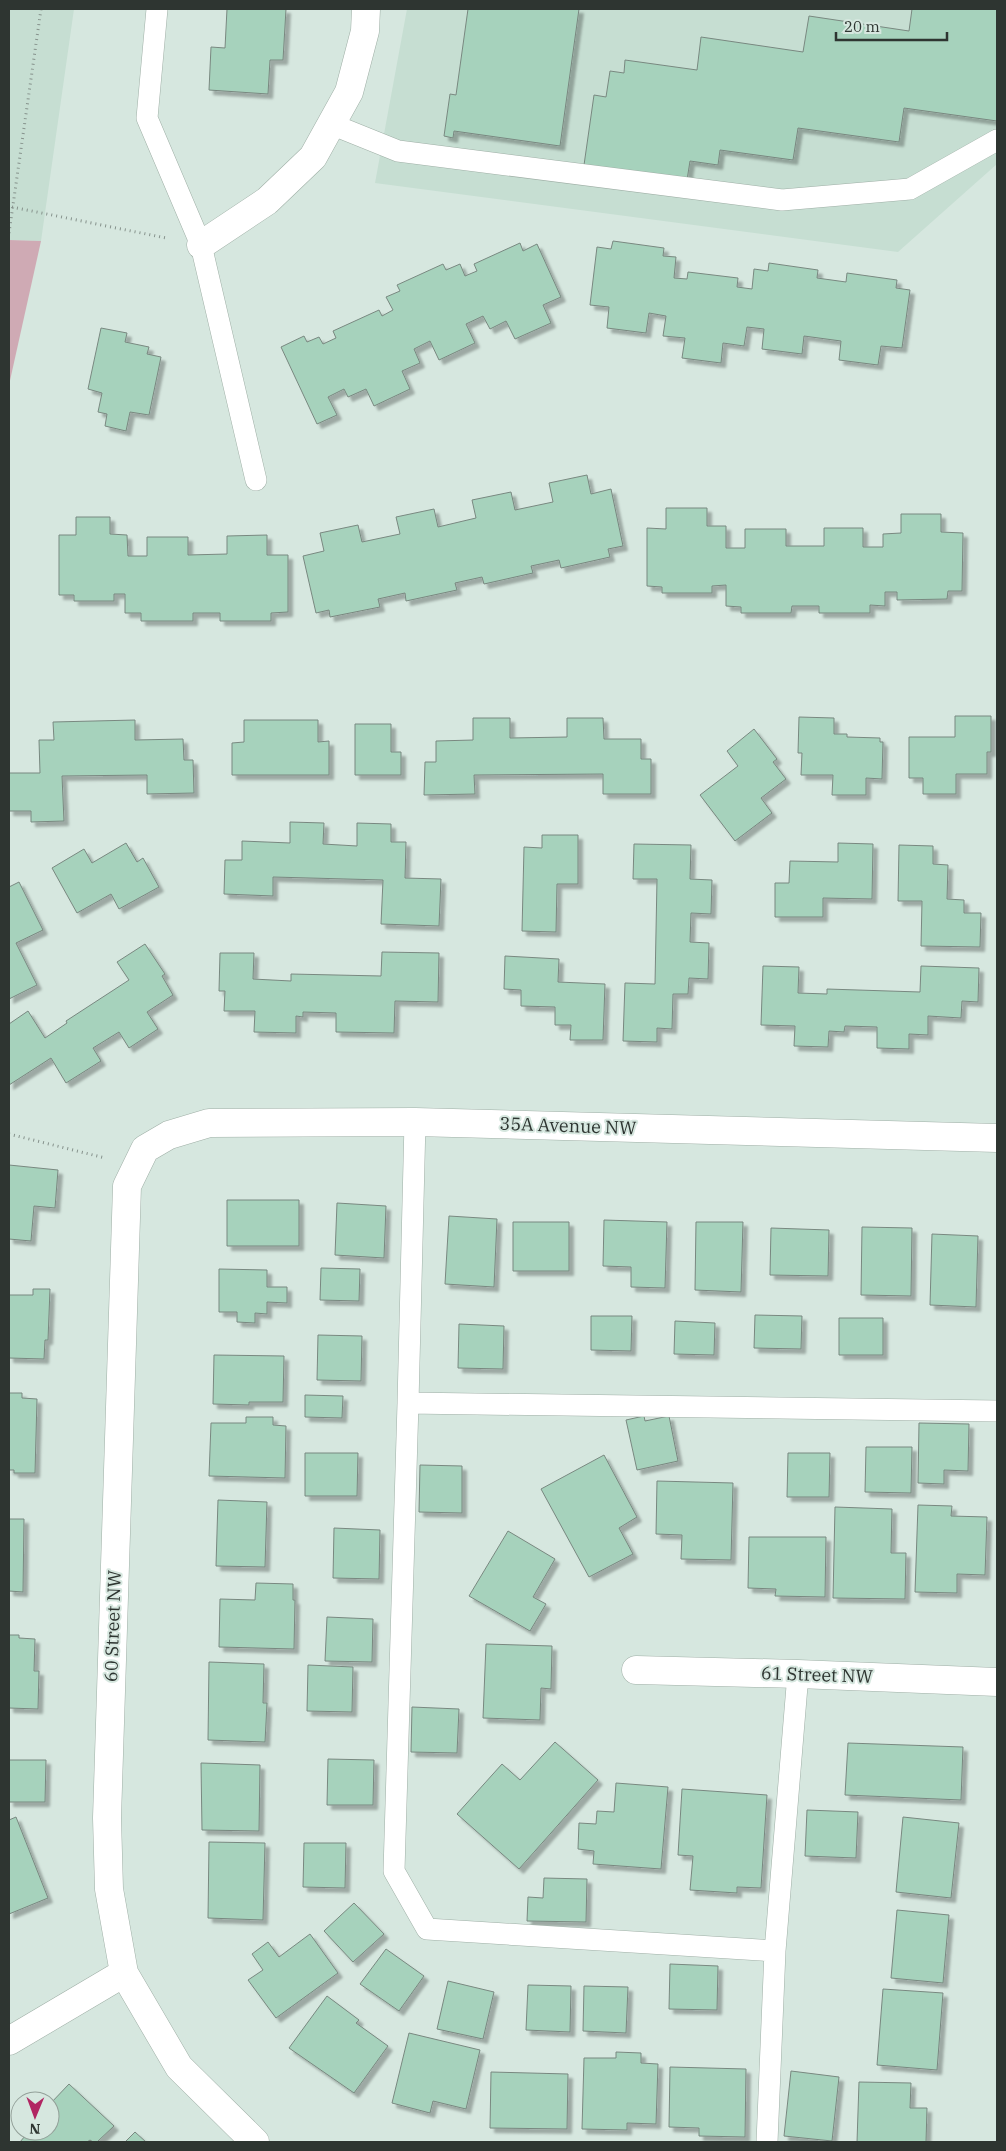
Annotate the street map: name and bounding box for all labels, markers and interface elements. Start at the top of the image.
scale bar [836,10,947,42]
text: 20 m [844,17,880,36]
street label: 35A Avenue NW [499,1112,637,1139]
street label: 60 Street NW [99,1569,126,1682]
street label: 61 Street NW [761,1661,874,1688]
north arrow [10,2091,60,2141]
text: N [29,2120,40,2138]

